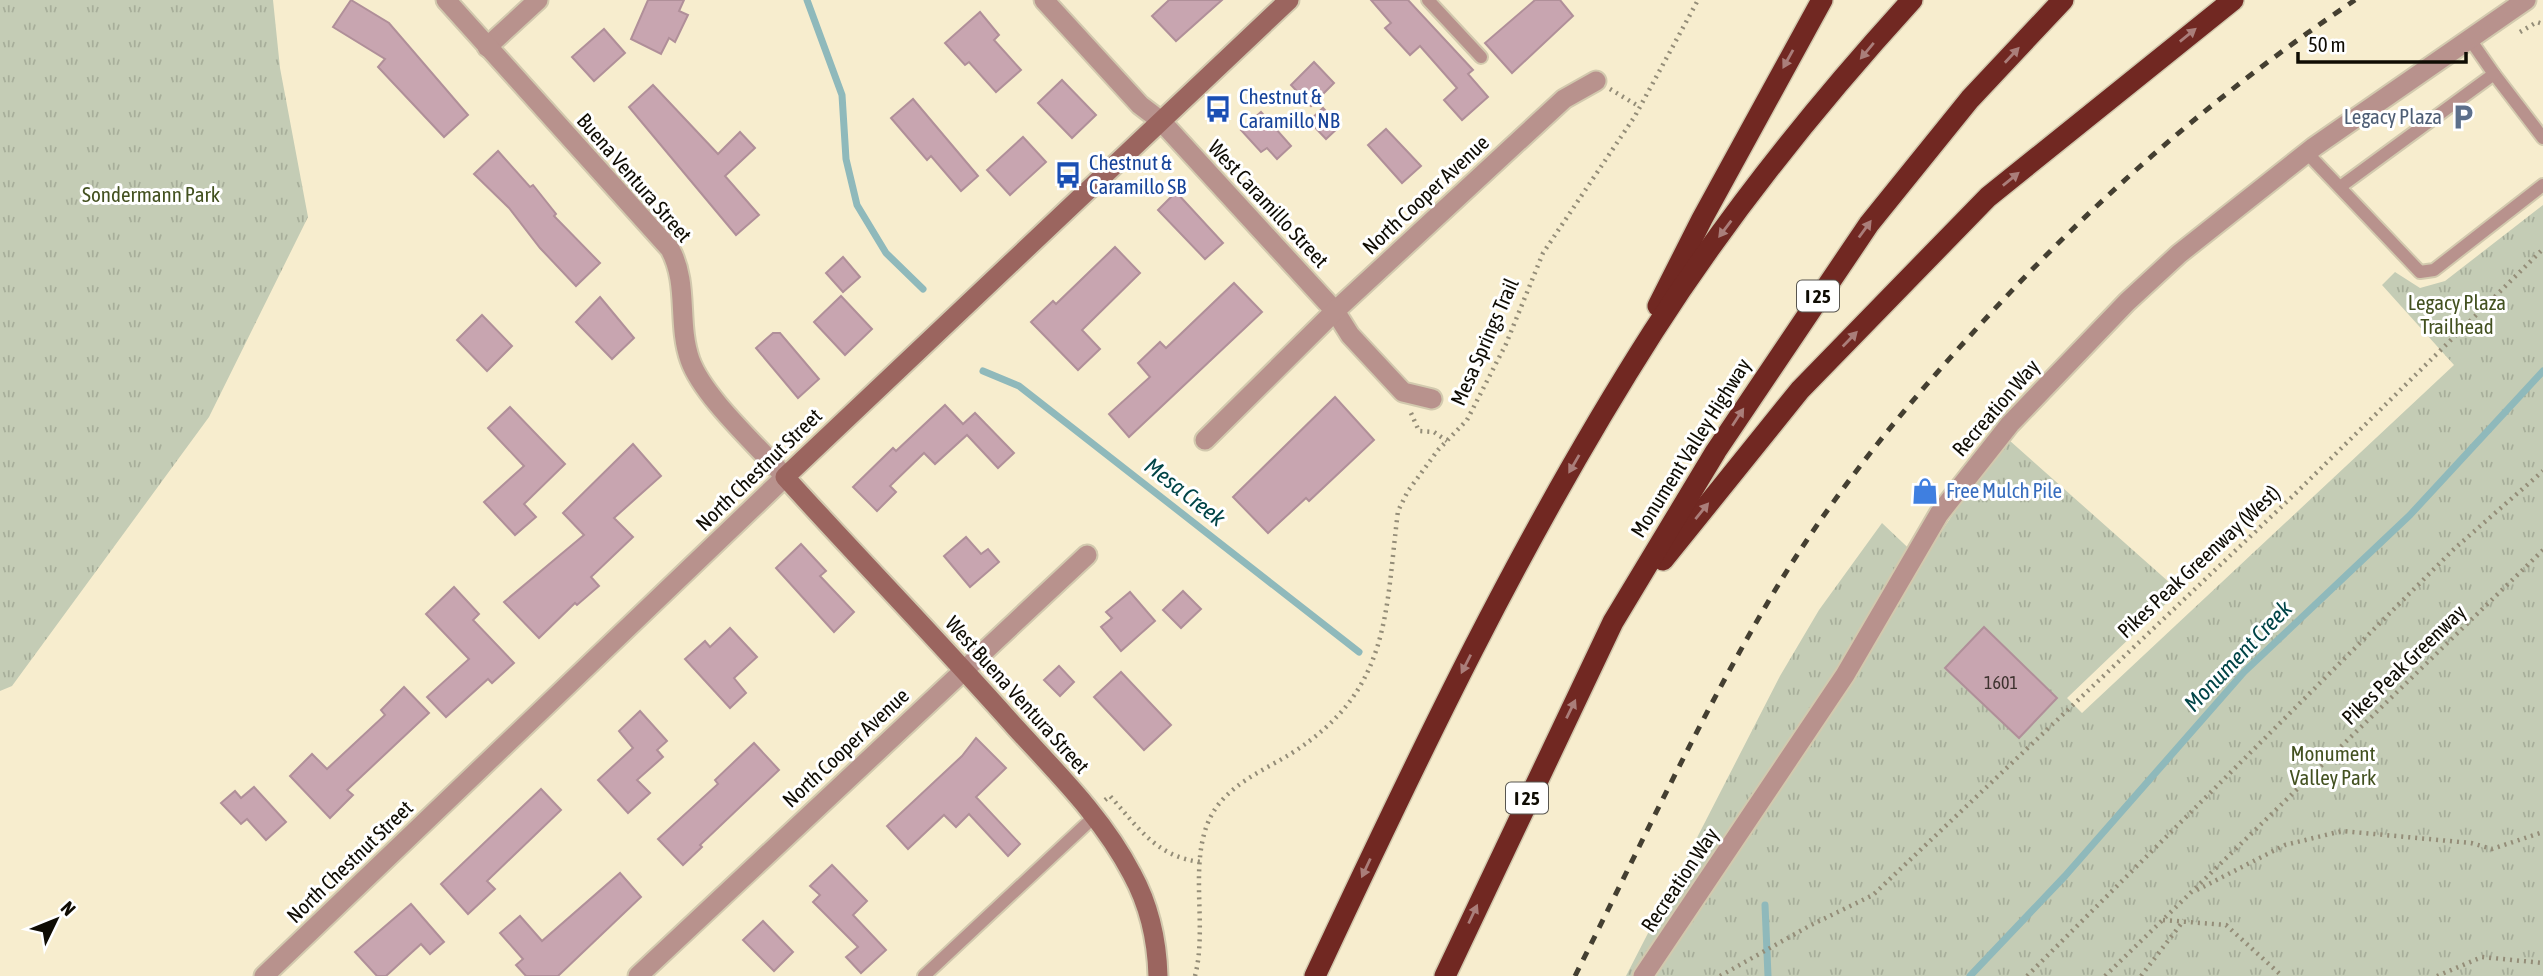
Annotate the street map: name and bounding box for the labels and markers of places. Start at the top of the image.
place label: Chestnut & Caramillo NB [1239,84,1340,132]
bus stop icon: Chestnut & Caramillo NB [1203,94,1233,124]
parking icon: Legacy Plaza [2448,102,2478,132]
place label: Legacy Plaza [2344,104,2442,128]
place label: Chestnut & Caramillo SB [1089,150,1186,198]
bus stop icon: Chestnut & Caramillo SB [1053,160,1083,190]
shop icon: Free Mulch Pile [1910,476,1940,506]
place label: Free Mulch Pile [1946,478,2062,502]

